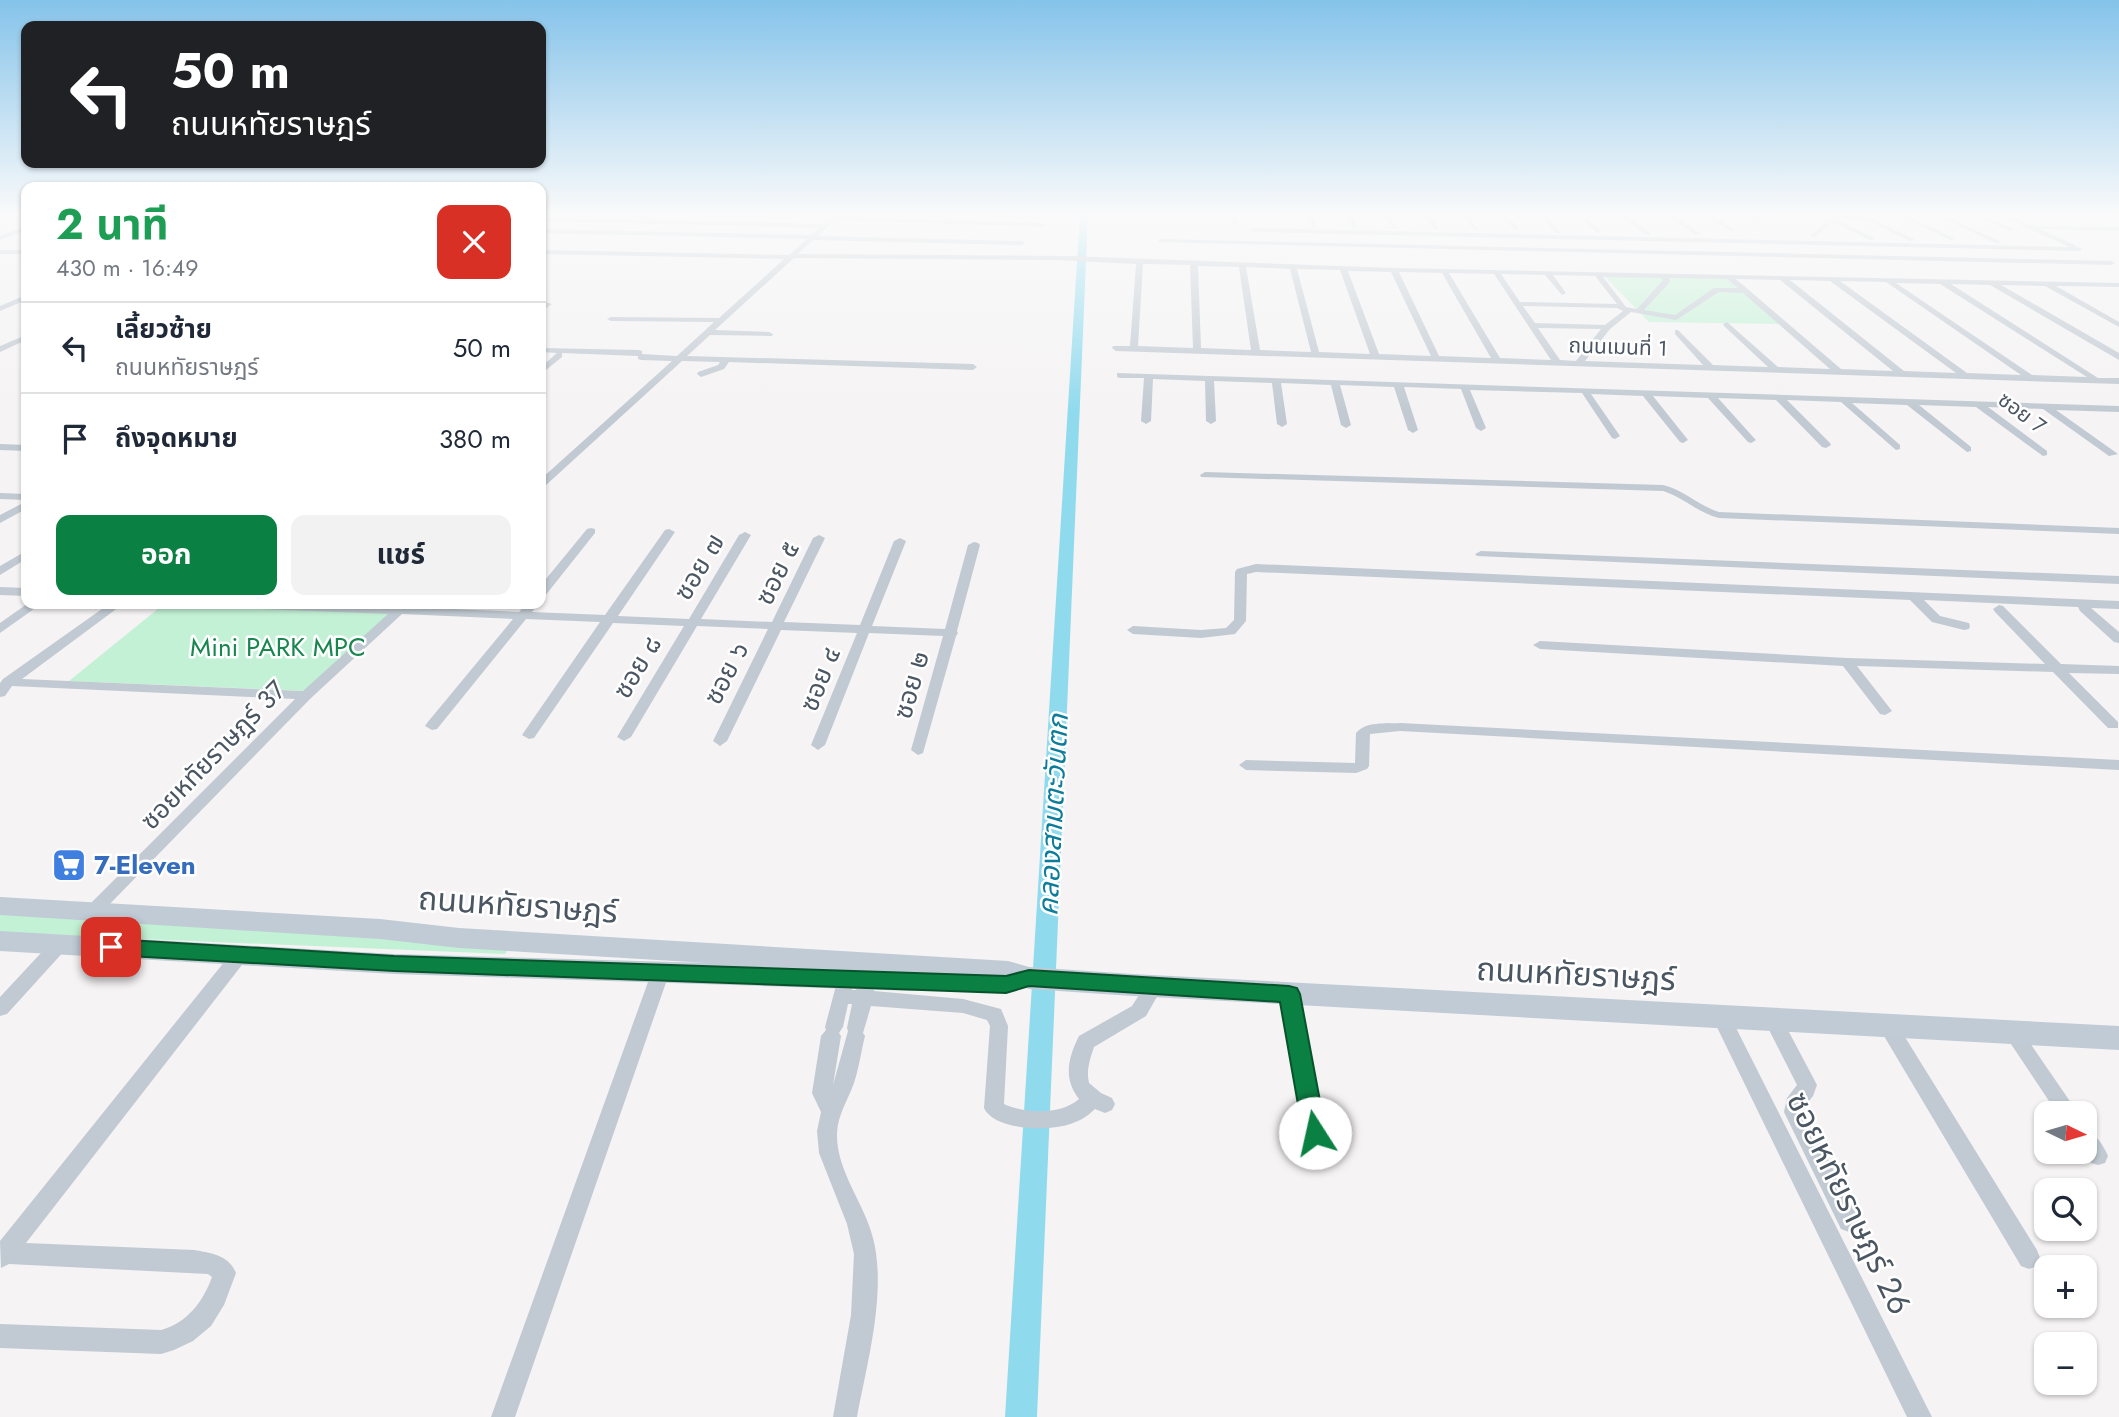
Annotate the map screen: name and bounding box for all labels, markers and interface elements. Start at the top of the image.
text: 50 m [171,36,290,106]
icon: left [56,49,147,140]
text: ถนนหทัยราษฎร์ [171,101,371,147]
text: 2 นาที [56,194,169,255]
button: close [437,205,511,279]
text: 430 m · 16:49 [56,251,198,285]
text: เลี้ยวซ้าย [115,310,212,348]
icon: left [56,329,94,367]
text: 50 m [453,329,511,367]
street label: ถนนเมนที่ 1 [1568,330,1668,364]
text: ถนนหทัยราษฎร์ [115,350,259,384]
street label: ซอย 7 [1992,385,2052,441]
text: ถึงจุดหมาย [115,419,238,457]
icon: arrive [56,420,94,458]
text: 380 m [439,420,511,458]
button: ออก [56,515,277,595]
button: แชร์ [291,515,511,595]
street label: ซอย ๗ [664,527,734,607]
street label: ซอย ๕ [745,535,809,611]
park label: Mini PARK MPC [190,628,366,666]
street label: ซอย ๘ [603,628,671,706]
street label: ซอย ๖ [694,635,758,711]
street label: ซอย ๔ [790,641,850,717]
street label: ซอย ๒ [883,647,939,723]
street label: ซอยหทัยราษฎร์ 37 [132,671,295,838]
water label: คลองสามตะวันตก [1027,712,1079,917]
supermarket icon: 7-Eleven [50,846,88,884]
place label: 7-Eleven [94,846,196,884]
street label: ถนนหทัยราษฎร์ [417,875,621,935]
pin [81,917,141,977]
icon: arrive [92,928,130,966]
street label: ถนนหทัยราษฎร์ [1475,946,1679,1002]
street label: ซอยหทัยราษฎร์ 26 [1775,1084,1923,1322]
position arrow [1278,1096,1352,1170]
north arrow [2034,1101,2096,1164]
map controls [2034,1101,2097,1395]
button: search [2034,1178,2097,1241]
button: + [2034,1255,2097,1318]
button: − [2034,1332,2097,1395]

